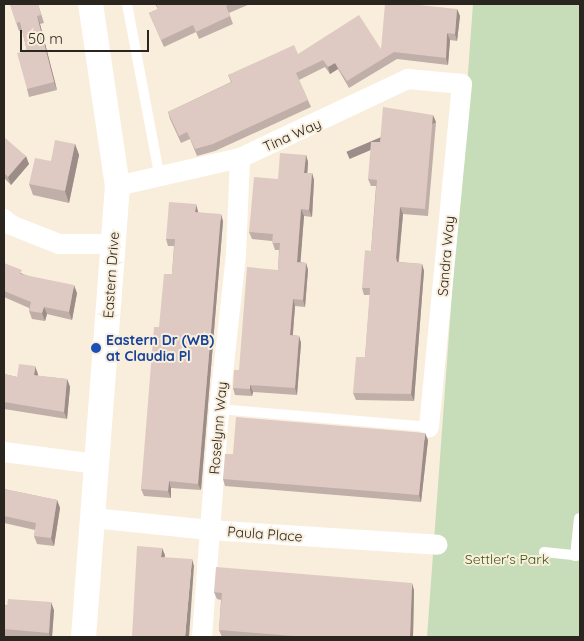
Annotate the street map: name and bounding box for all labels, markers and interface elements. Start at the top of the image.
scale bar [22,20,151,52]
text: 50 m [28,29,63,48]
street label: Tina Way [260,115,324,155]
street label: Sandra Way [434,215,458,297]
street label: Eastern Drive [100,231,122,319]
place label: Eastern Dr (WB) at Claudia Pl [106,332,214,364]
marker: Eastern Dr (WB) at Claudia Pl [90,342,102,354]
street label: Roselynn Way [206,381,230,475]
street label: Paula Place [227,523,303,545]
park label: Settler's Park [465,551,549,567]

